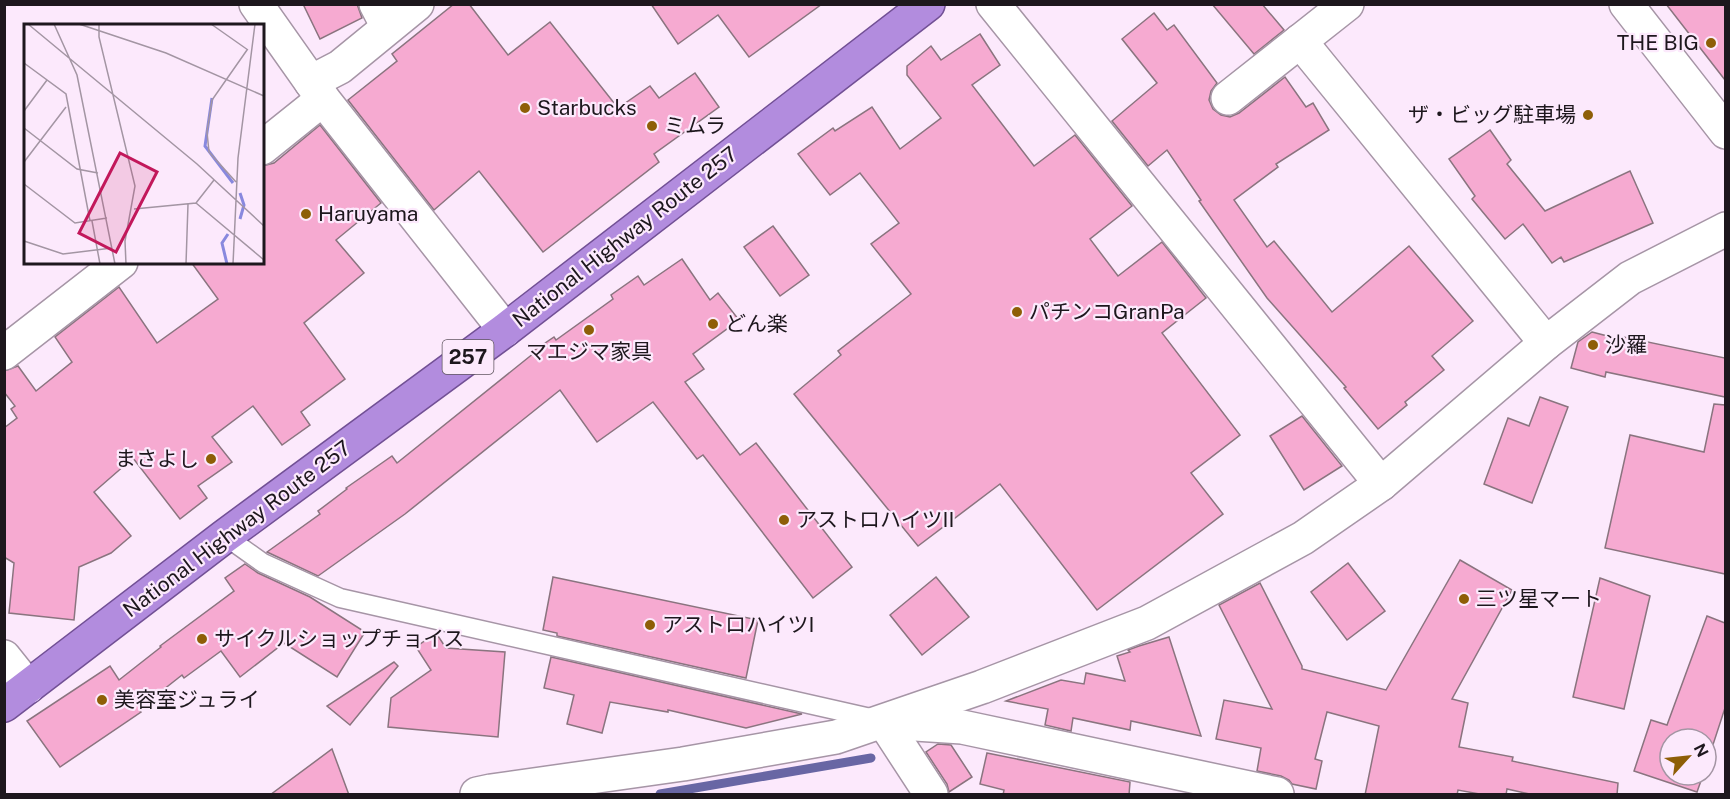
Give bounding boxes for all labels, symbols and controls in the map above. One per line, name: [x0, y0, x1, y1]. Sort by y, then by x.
inset map: [24, 24, 264, 264]
place label: THE BIG: [1617, 30, 1699, 55]
marker: THE BIG: [1704, 36, 1718, 50]
place label: Starbucks: [537, 95, 637, 120]
marker: Starbucks: [518, 101, 532, 115]
place label: ザ・ビッグ駐車場: [1408, 102, 1576, 127]
marker: ザ・ビッグ駐車場: [1581, 108, 1595, 122]
place label: ミムラ: [664, 113, 726, 138]
marker: ミムラ: [645, 119, 659, 133]
street label: National Highway Route 257: [507, 141, 742, 332]
place label: Haruyama: [318, 201, 418, 226]
marker: Haruyama: [299, 207, 313, 221]
place label: パチンコGranPa: [1029, 299, 1185, 324]
marker: パチンコGranPa: [1010, 305, 1024, 319]
place label: どん楽: [725, 311, 788, 336]
marker: どん楽: [706, 317, 720, 331]
marker: マエジマ家具: [582, 323, 596, 337]
place label: 沙羅: [1605, 332, 1647, 357]
marker: 沙羅: [1586, 338, 1600, 352]
place label: マエジマ家具: [526, 339, 652, 364]
road number: 257: [442, 340, 494, 374]
street label: National Highway Route 257: [118, 435, 355, 622]
place label: まさよし: [115, 446, 199, 471]
marker: まさよし: [204, 452, 218, 466]
place label: アストロハイツII: [796, 507, 954, 532]
marker: アストロハイツII: [777, 513, 791, 527]
place label: 三ツ星マート: [1476, 586, 1602, 611]
marker: 三ツ星マート: [1457, 592, 1471, 606]
place label: アストロハイツI: [662, 612, 815, 637]
marker: アストロハイツI: [643, 618, 657, 632]
place label: サイクルショップチョイス: [214, 626, 464, 651]
marker: サイクルショップチョイス: [195, 632, 209, 646]
place label: 美容室ジュライ: [114, 687, 260, 712]
marker: 美容室ジュライ: [95, 693, 109, 707]
north arrow: [1658, 727, 1718, 787]
text: N: [1690, 741, 1712, 760]

